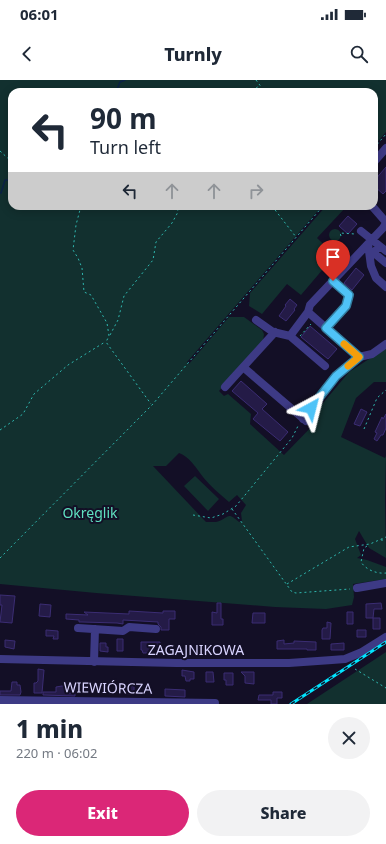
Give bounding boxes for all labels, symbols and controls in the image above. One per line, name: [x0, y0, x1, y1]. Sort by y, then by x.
text: 06:01: [20, 4, 59, 24]
text: Turnly: [164, 42, 222, 66]
icon: back: [16, 43, 38, 65]
icon: search: [348, 43, 370, 65]
text: 90 m: [90, 99, 157, 137]
icon: left: [24, 104, 76, 156]
text: Turn left: [90, 135, 161, 159]
icon: left: [119, 180, 141, 202]
icon: ahead: [161, 180, 183, 202]
icon: ahead: [203, 180, 225, 202]
icon: right: [245, 180, 267, 202]
pin: [316, 240, 350, 281]
icon: arrive: [322, 246, 344, 268]
position arrow: [290, 387, 332, 429]
park label: Okręglik: [62, 503, 118, 522]
street label: ZAGAJNIKOWA: [148, 640, 244, 659]
street label: WIEWIÓRCZA: [63, 677, 153, 698]
text: 1 min: [16, 712, 83, 745]
button: close: [328, 717, 370, 759]
text: 220 m · 06:02: [16, 744, 97, 762]
button: Exit: [16, 790, 189, 836]
button: Share: [197, 790, 370, 836]

